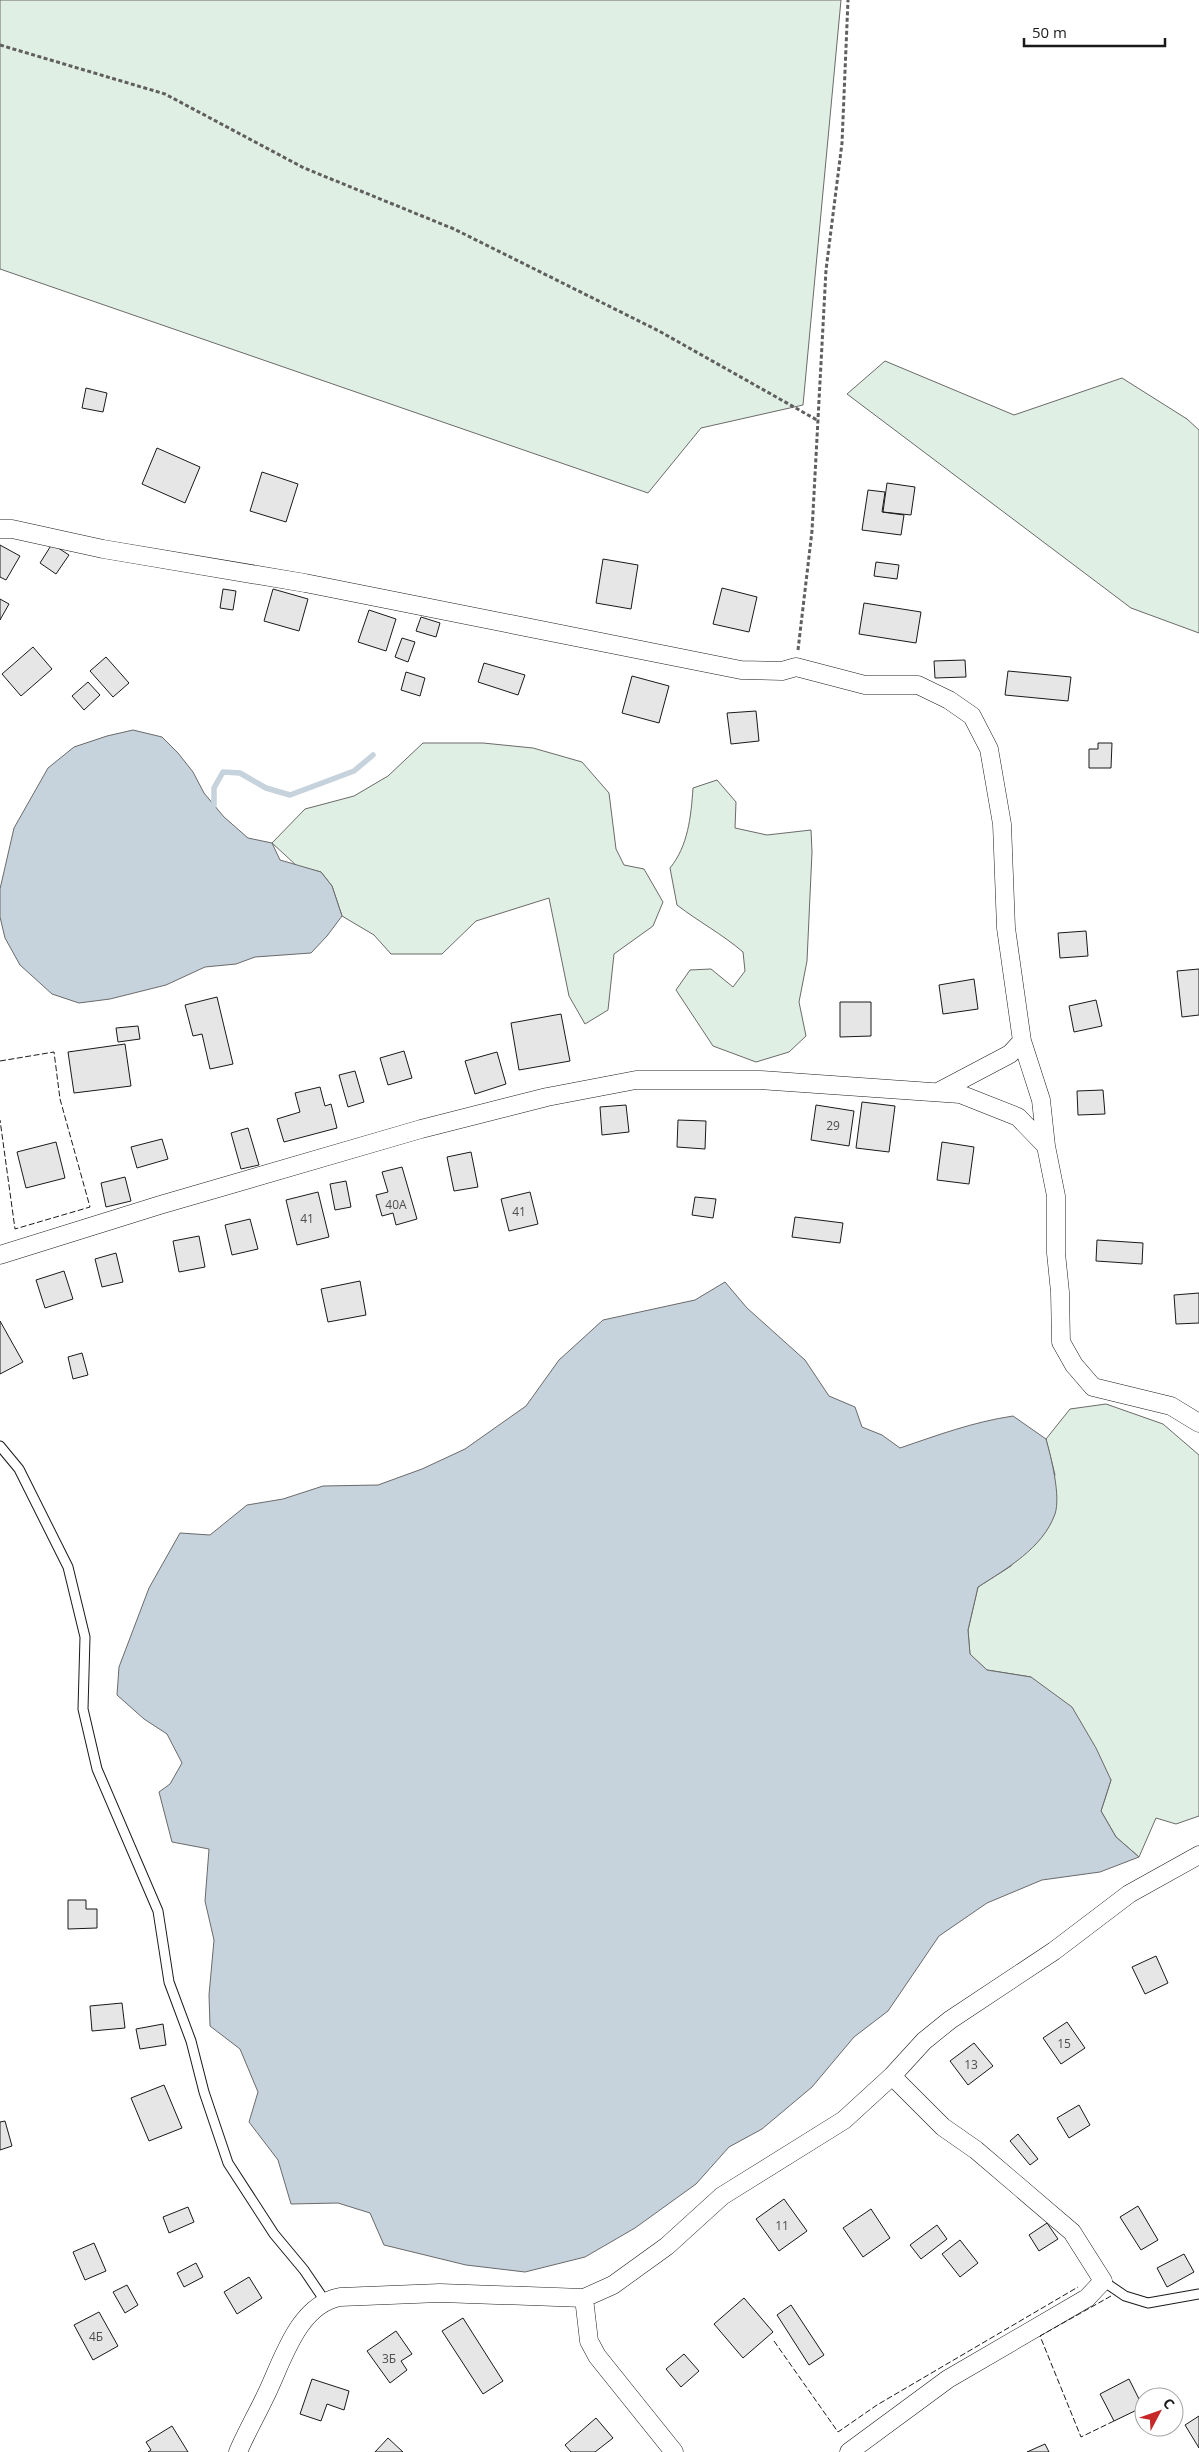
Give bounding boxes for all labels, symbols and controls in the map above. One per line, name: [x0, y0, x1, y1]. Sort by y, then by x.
scale bar: [1024, 15, 1165, 47]
text: 50 m: [1032, 22, 1067, 42]
house number: 29: [826, 1117, 840, 1134]
house number: 40А: [385, 1196, 407, 1213]
house number: 41: [512, 1203, 526, 1220]
house number: 41: [300, 1210, 314, 1227]
house number: 15: [1057, 2035, 1071, 2052]
house number: 13: [964, 2056, 978, 2073]
house number: 11: [775, 2217, 789, 2234]
house number: 4Б: [89, 2328, 103, 2345]
house number: 3Б: [382, 2350, 396, 2367]
north arrow: [1134, 2387, 1184, 2437]
text: С: [1159, 2394, 1179, 2413]

